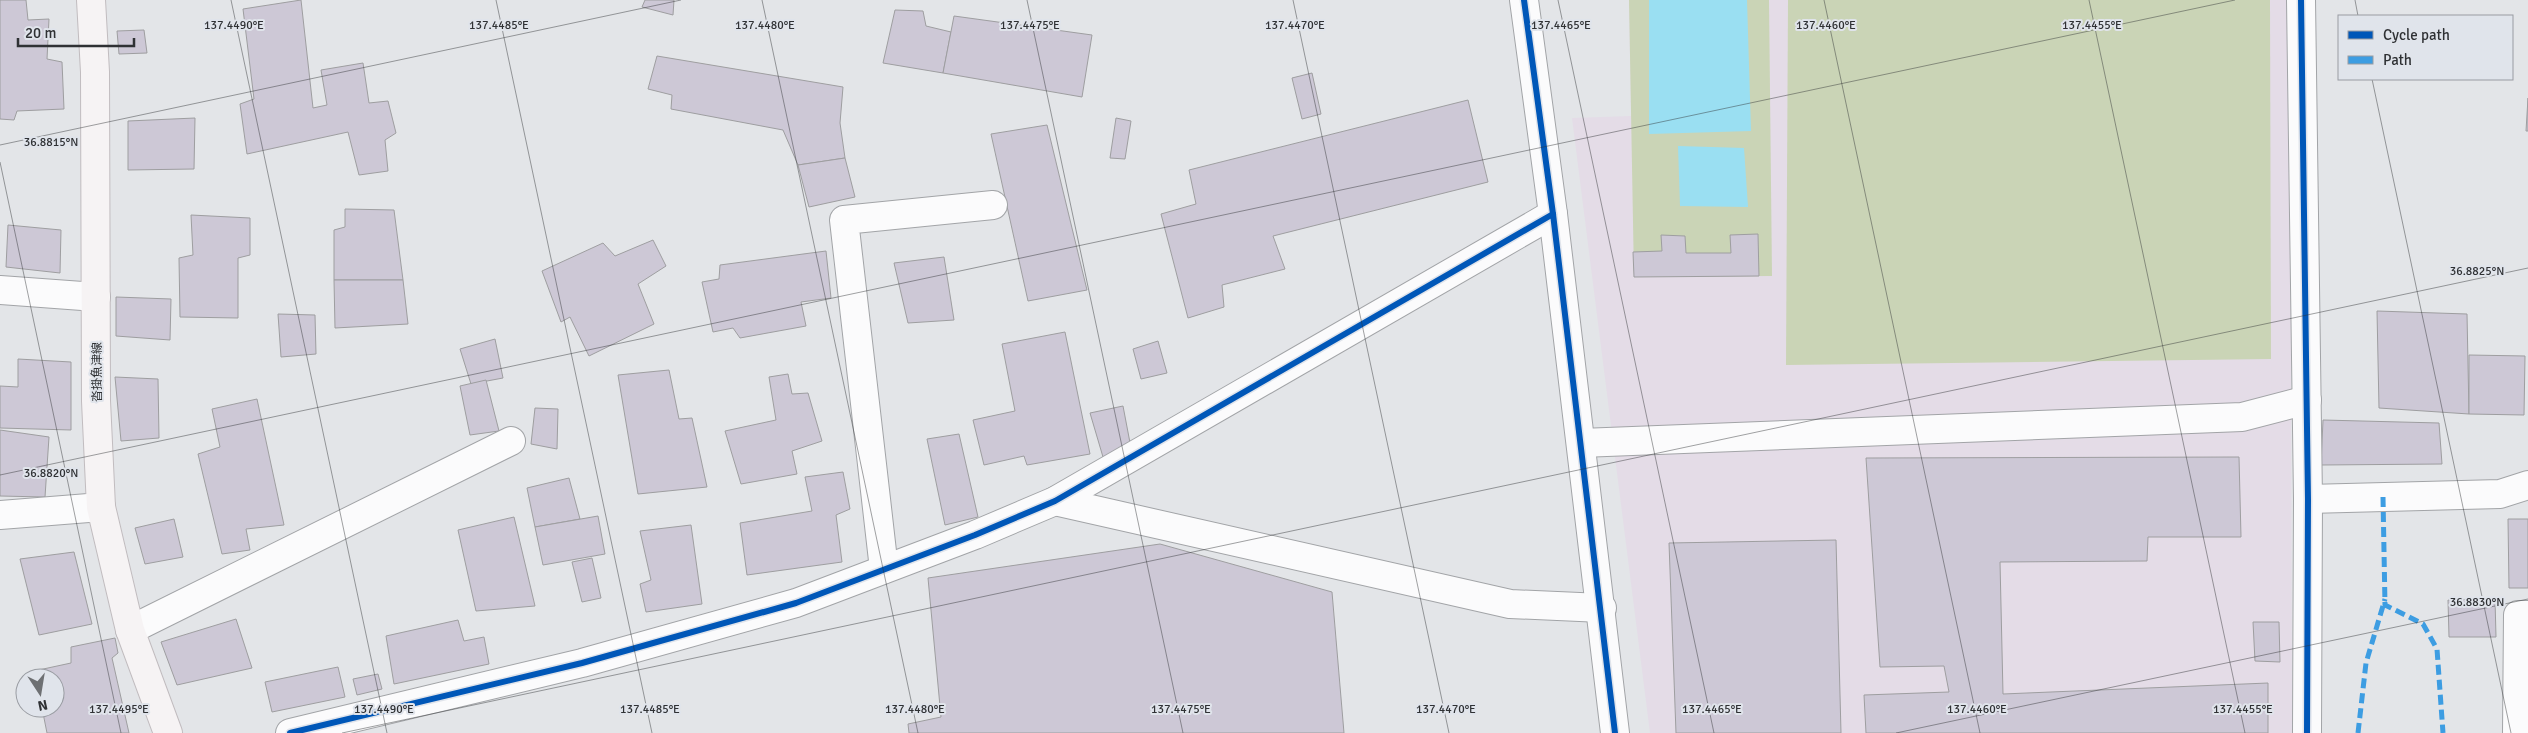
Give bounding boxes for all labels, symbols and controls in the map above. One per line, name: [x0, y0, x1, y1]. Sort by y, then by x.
scale bar: [18, 15, 134, 47]
legend: [2338, 15, 2513, 80]
text: 137.4490°E: [204, 18, 264, 33]
text: 137.4485°E: [469, 18, 529, 33]
text: 137.4480°E: [735, 18, 795, 33]
text: 137.4475°E: [1000, 18, 1060, 33]
text: 137.4470°E: [1265, 18, 1325, 33]
text: 137.4465°E: [1531, 18, 1591, 33]
text: 137.4460°E: [1796, 18, 1856, 33]
text: 137.4455°E: [2062, 18, 2122, 33]
text: 20 m: [25, 24, 56, 42]
text: Cycle path: [2383, 26, 2450, 44]
text: Path: [2383, 51, 2412, 69]
text: 36.8815°N: [24, 135, 78, 150]
text: 36.8825°N: [2450, 264, 2504, 279]
street label: 沓掛魚津線: [90, 342, 105, 402]
text: 36.8820°N: [24, 466, 78, 481]
text: 36.8830°N: [2450, 595, 2504, 610]
north arrow: [15, 668, 65, 718]
text: N: [36, 696, 49, 715]
text: 137.4495°E: [89, 702, 149, 717]
text: 137.4490°E: [354, 702, 414, 717]
text: 137.4485°E: [620, 702, 680, 717]
text: 137.4480°E: [885, 702, 945, 717]
text: 137.4475°E: [1151, 702, 1211, 717]
text: 137.4470°E: [1416, 702, 1476, 717]
text: 137.4465°E: [1682, 702, 1742, 717]
text: 137.4460°E: [1947, 702, 2007, 717]
text: 137.4455°E: [2213, 702, 2273, 717]

